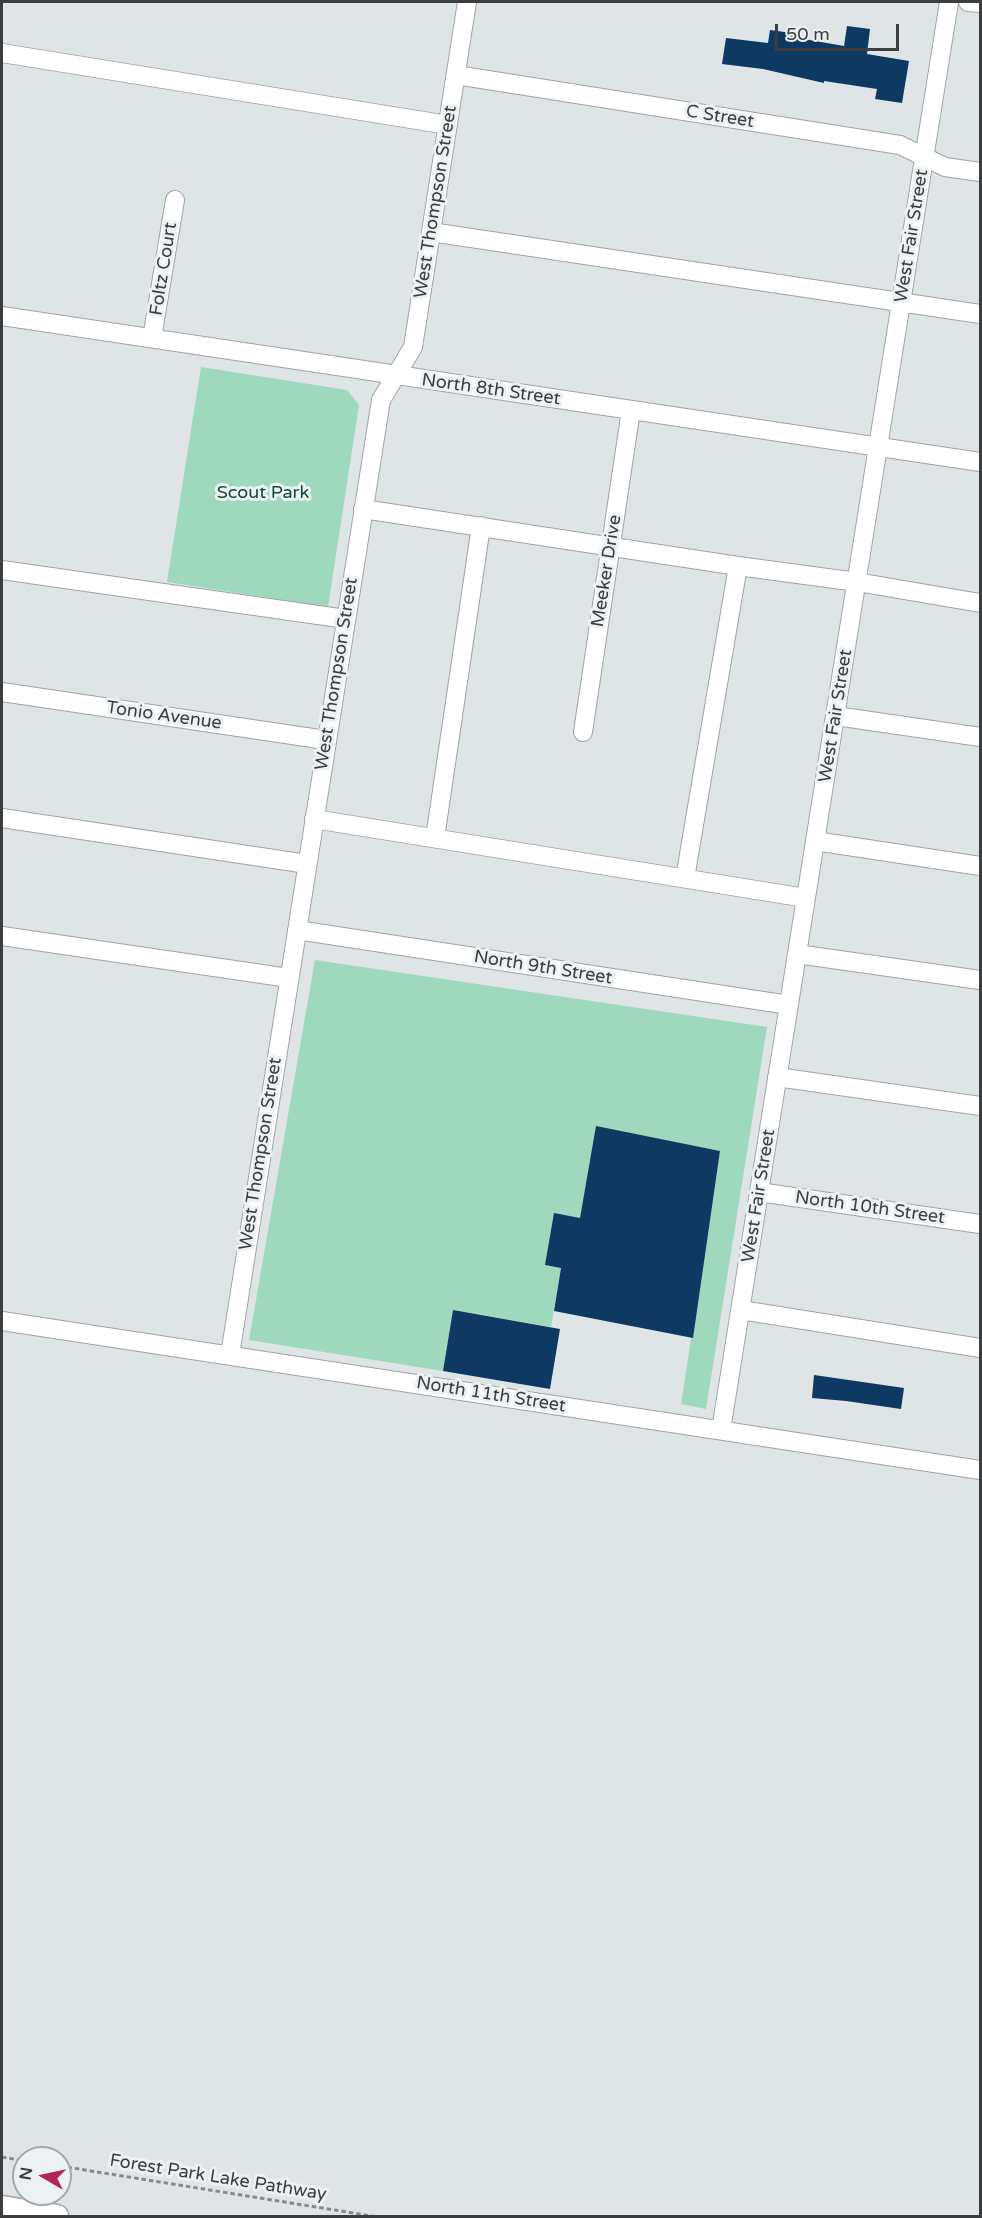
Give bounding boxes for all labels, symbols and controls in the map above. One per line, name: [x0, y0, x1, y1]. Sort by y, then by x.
scale bar: [778, 12, 902, 50]
text: 50 m: [786, 23, 830, 45]
street label: C Street: [684, 101, 756, 133]
street label: West Thompson Street: [410, 104, 462, 300]
street label: West Fair Street: [891, 168, 933, 304]
street label: Foltz Court: [146, 221, 182, 317]
street label: North 8th Street: [420, 370, 562, 410]
park label: Scout Park: [217, 482, 309, 504]
street label: Meeker Drive: [587, 513, 627, 629]
street label: West Thompson Street: [311, 576, 363, 772]
street label: West Fair Street: [815, 648, 857, 784]
street label: Tonio Avenue: [105, 697, 223, 735]
street label: North 9th Street: [472, 946, 614, 990]
street label: West Thompson Street: [235, 1056, 287, 1252]
street label: West Fair Street: [738, 1128, 780, 1264]
street label: North 10th Street: [794, 1187, 946, 1229]
street label: North 11th Street: [415, 1373, 567, 1417]
north arrow: [12, 2146, 72, 2206]
street label: Forest Park Lake Pathway: [108, 2150, 328, 2206]
text: N: [15, 2166, 37, 2181]

